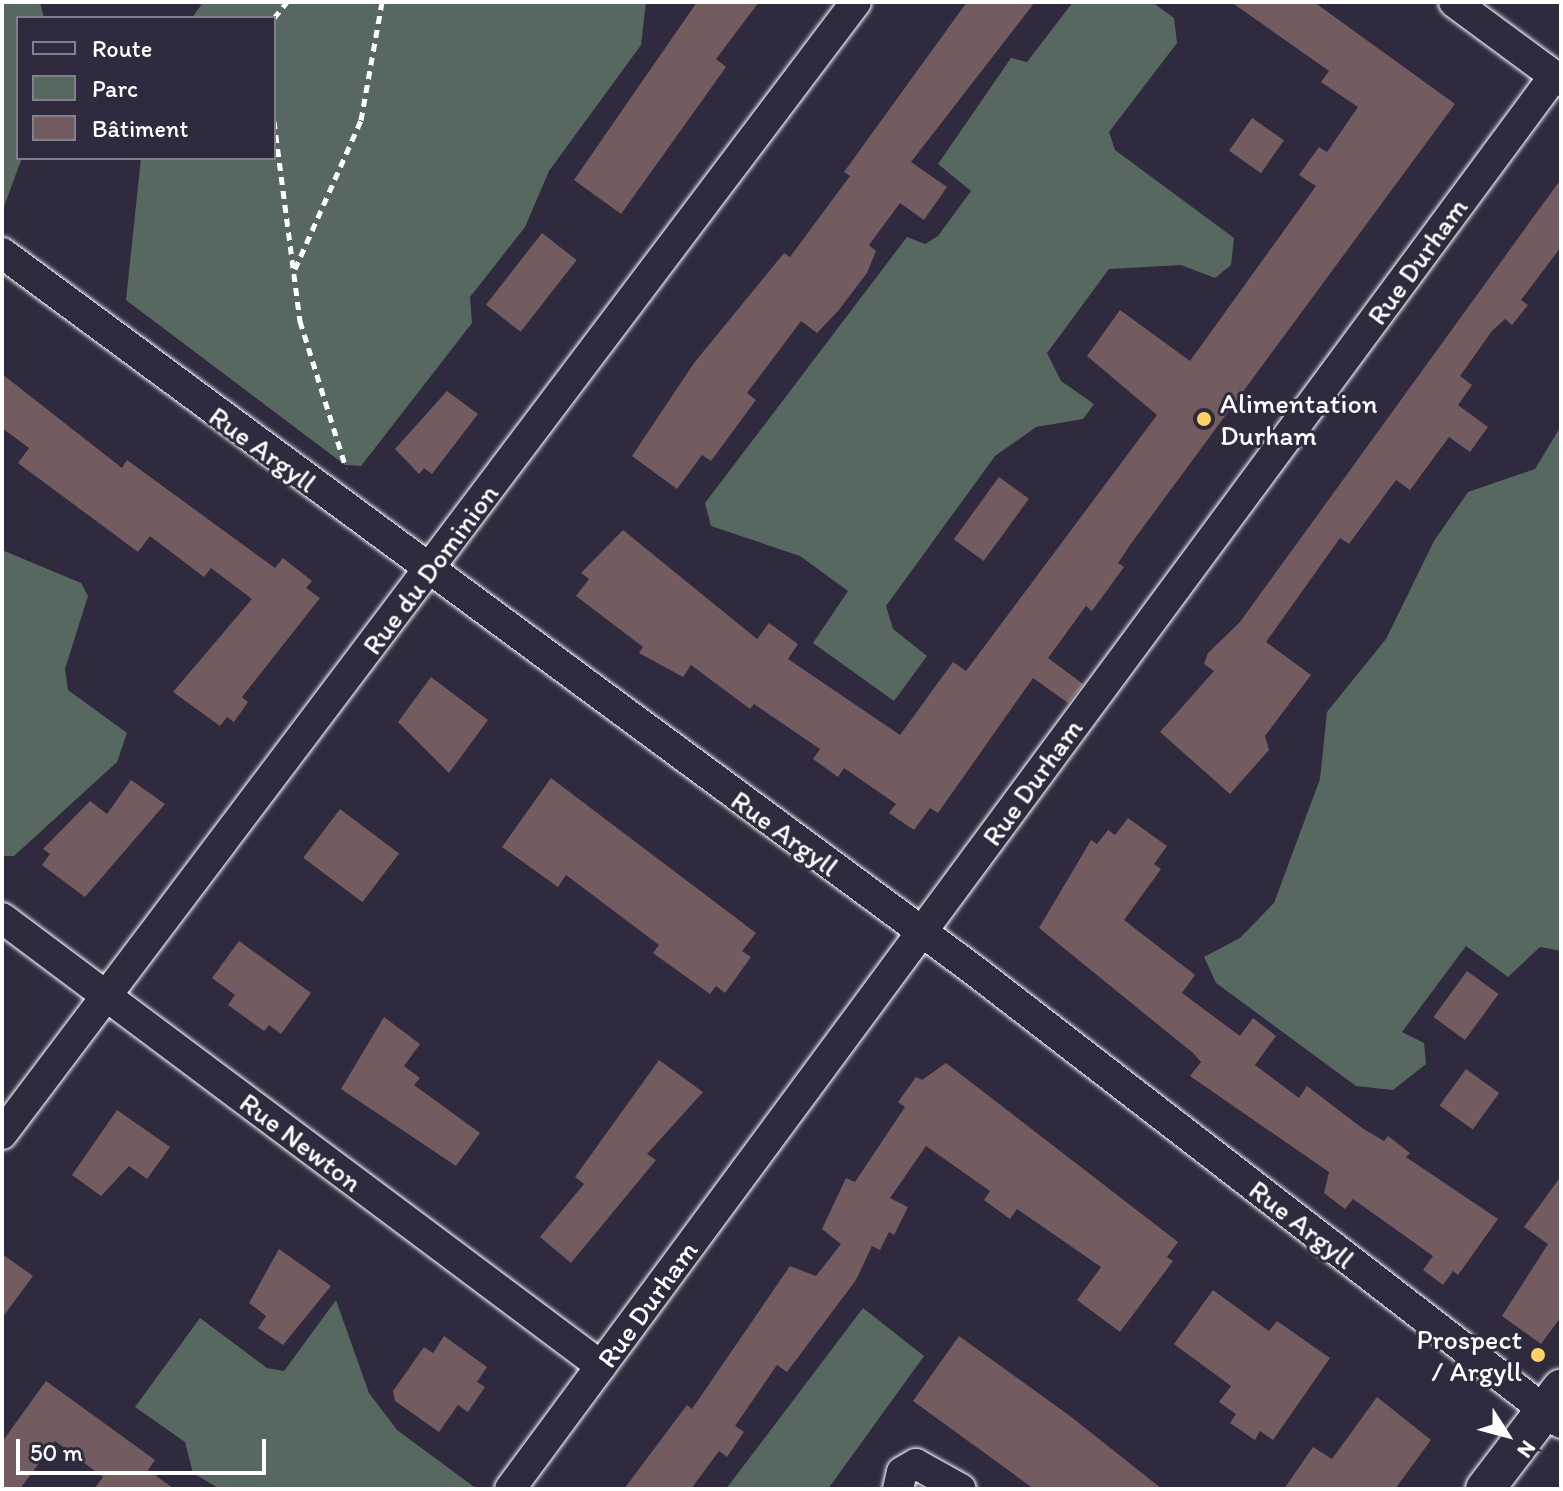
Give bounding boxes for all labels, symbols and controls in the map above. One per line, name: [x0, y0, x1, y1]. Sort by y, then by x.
legend: [16, 16, 276, 160]
text: Route: [92, 34, 152, 63]
text: Parc: [92, 74, 138, 103]
text: Bâtiment: [92, 114, 188, 143]
street label: Rue Durham: [1360, 191, 1474, 331]
place label: Alimentation Durham: [1220, 386, 1378, 452]
street label: Rue Argyll: [203, 399, 323, 499]
marker: Alimentation Durham: [1195, 410, 1213, 428]
street label: Rue du Dominion: [355, 477, 505, 661]
street label: Rue Durham: [975, 712, 1089, 852]
street label: Rue Argyll: [725, 783, 845, 883]
street label: Rue Newton: [233, 1085, 369, 1199]
street label: Rue Argyll: [1243, 1172, 1361, 1276]
street label: Rue Durham: [590, 1234, 704, 1374]
place label: Prospect / Argyll: [1416, 1322, 1522, 1388]
marker: Prospect / Argyll: [1529, 1346, 1547, 1364]
north arrow: [1467, 1395, 1547, 1475]
scale bar: [20, 1423, 270, 1473]
text: N: [1512, 1435, 1542, 1463]
text: 50 m: [30, 1438, 83, 1467]

